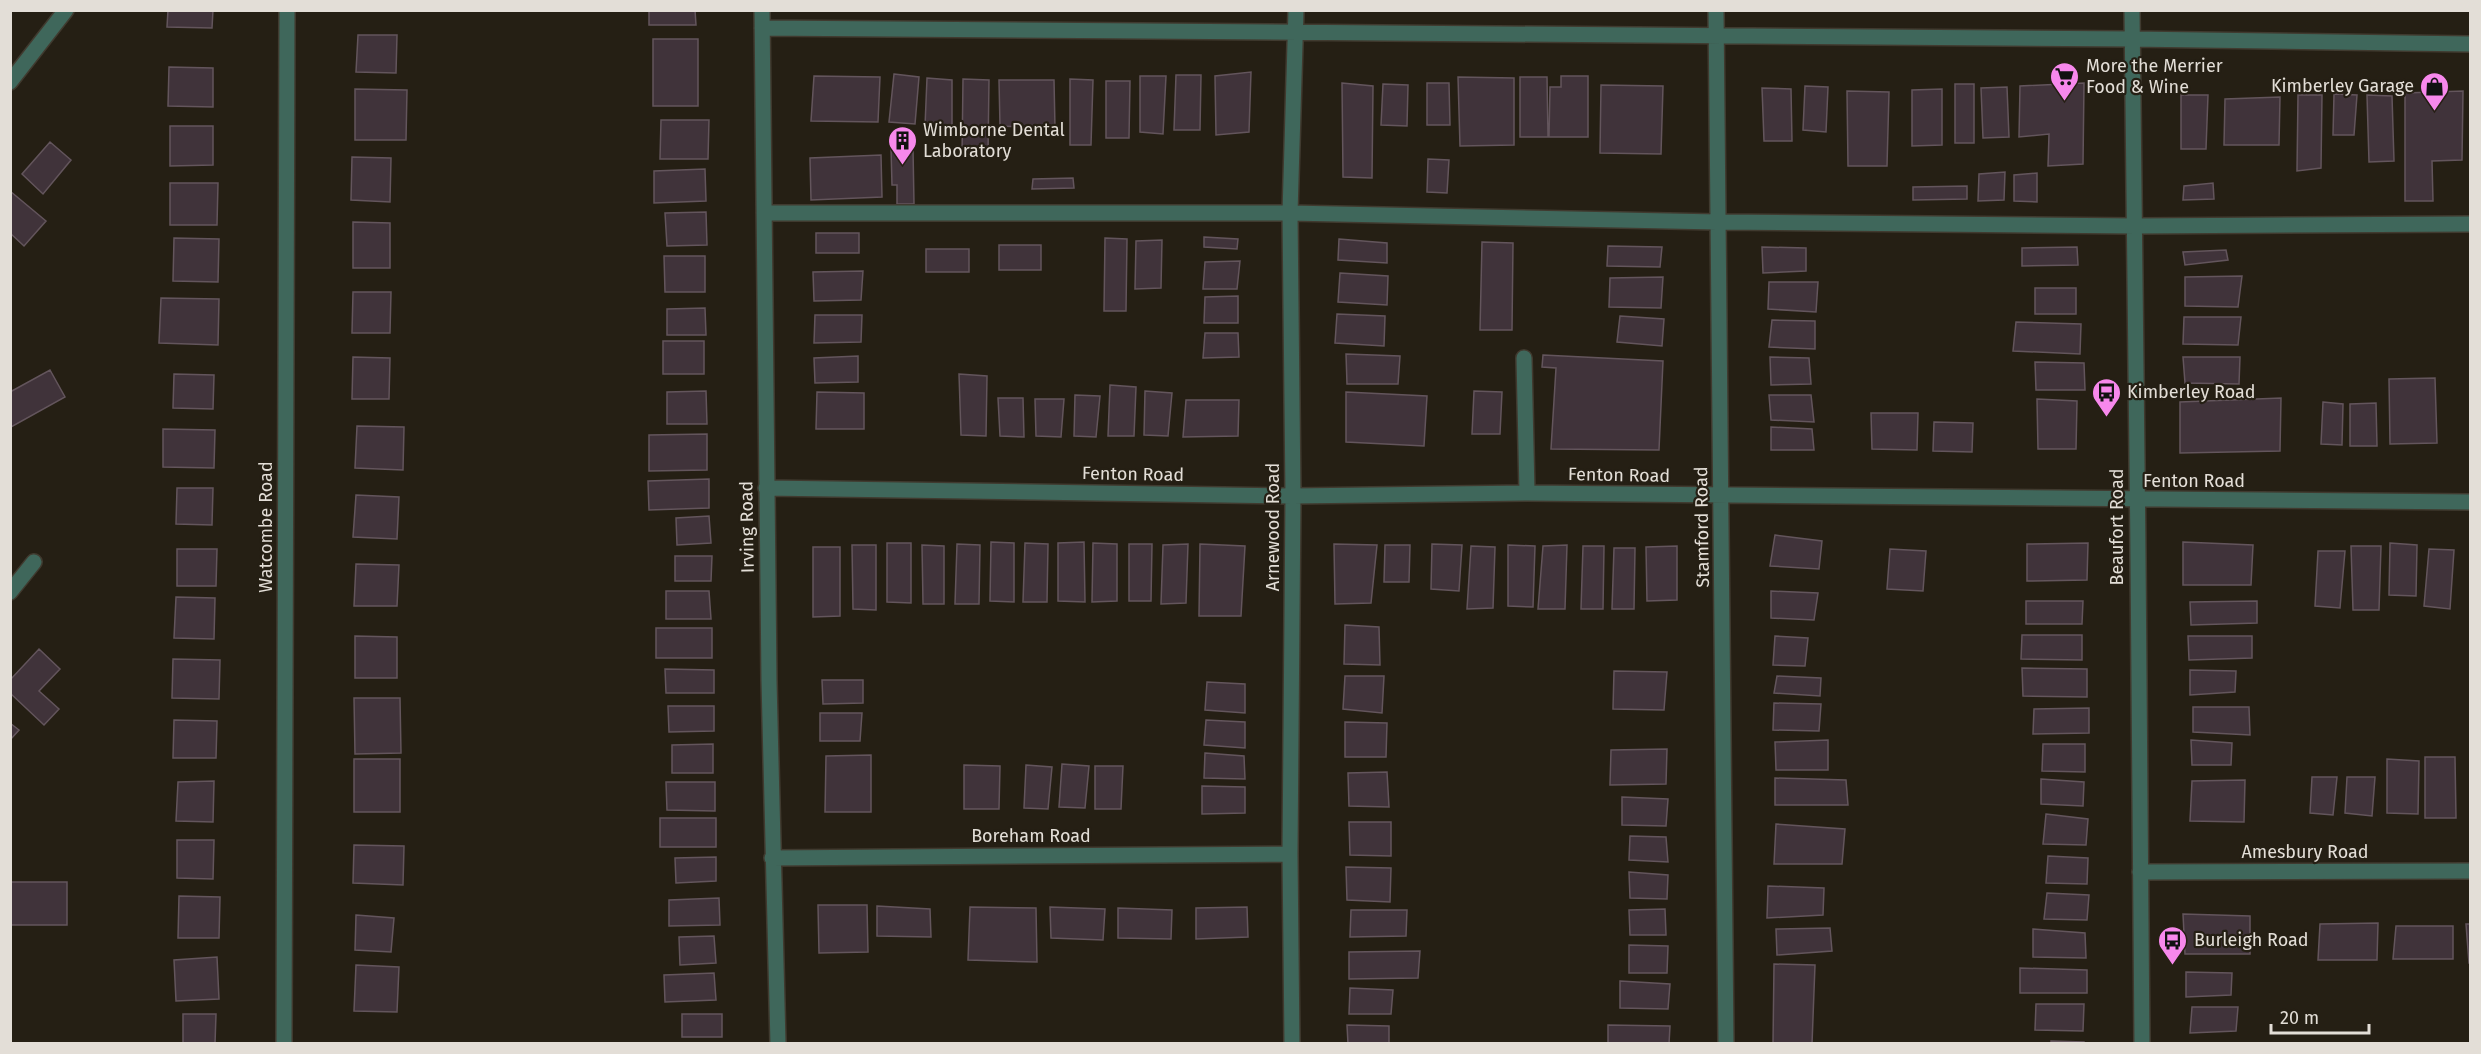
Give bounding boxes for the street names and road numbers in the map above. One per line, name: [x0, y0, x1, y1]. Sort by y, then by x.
street label: Watcombe Road: [255, 461, 277, 593]
street label: Fenton Road: [1082, 462, 1184, 486]
street label: Arnewood Road: [1262, 463, 1284, 591]
street label: Fenton Road: [1568, 463, 1670, 487]
street label: Stamford Road: [1690, 466, 1714, 588]
street label: Beaufort Road: [2106, 469, 2128, 585]
street label: Fenton Road: [2143, 470, 2245, 492]
street label: Irving Road: [735, 481, 759, 573]
street label: Boreham Road: [971, 825, 1091, 847]
street label: Amesbury Road: [2241, 841, 2369, 863]

